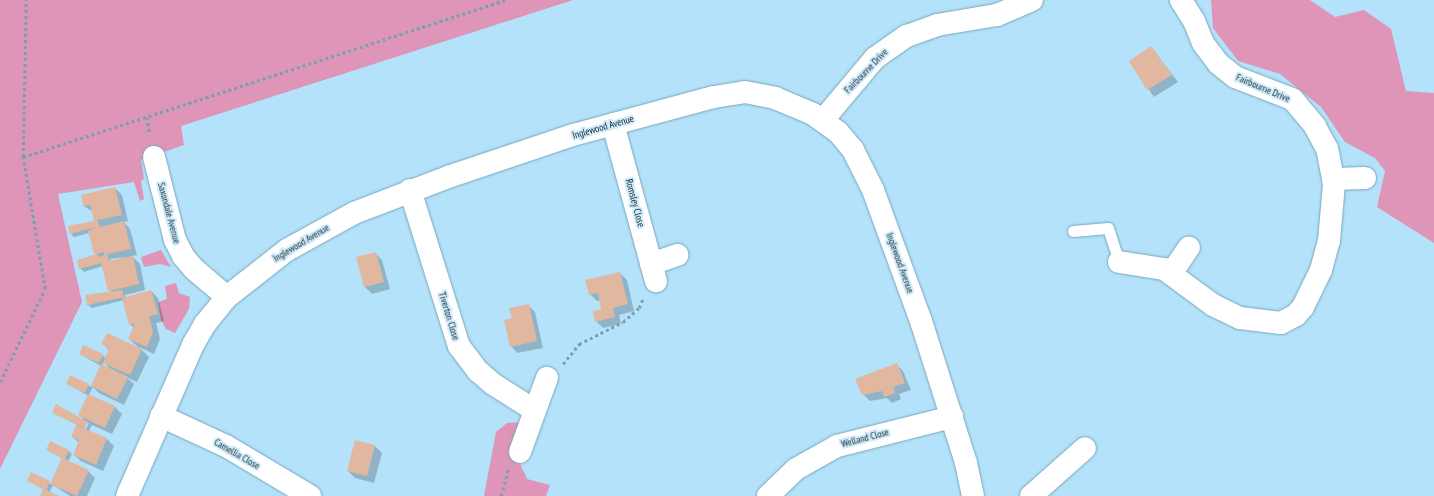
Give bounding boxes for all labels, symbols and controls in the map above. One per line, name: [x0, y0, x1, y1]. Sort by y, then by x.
street label: Fairbourne Drive: [842, 46, 890, 96]
street label: Fairbourne Drive: [1234, 71, 1292, 105]
street label: Inglewood Avenue: [571, 112, 635, 142]
street label: Romsley Close: [623, 178, 647, 228]
street label: Saxondale Avenue: [155, 181, 183, 245]
street label: Inglewood Avenue: [271, 221, 331, 265]
street label: Inglewood Avenue: [883, 231, 917, 295]
street label: Tiverton Close: [436, 290, 462, 342]
street label: Welland Close: [840, 426, 890, 450]
street label: Camellia Close: [212, 436, 262, 472]

